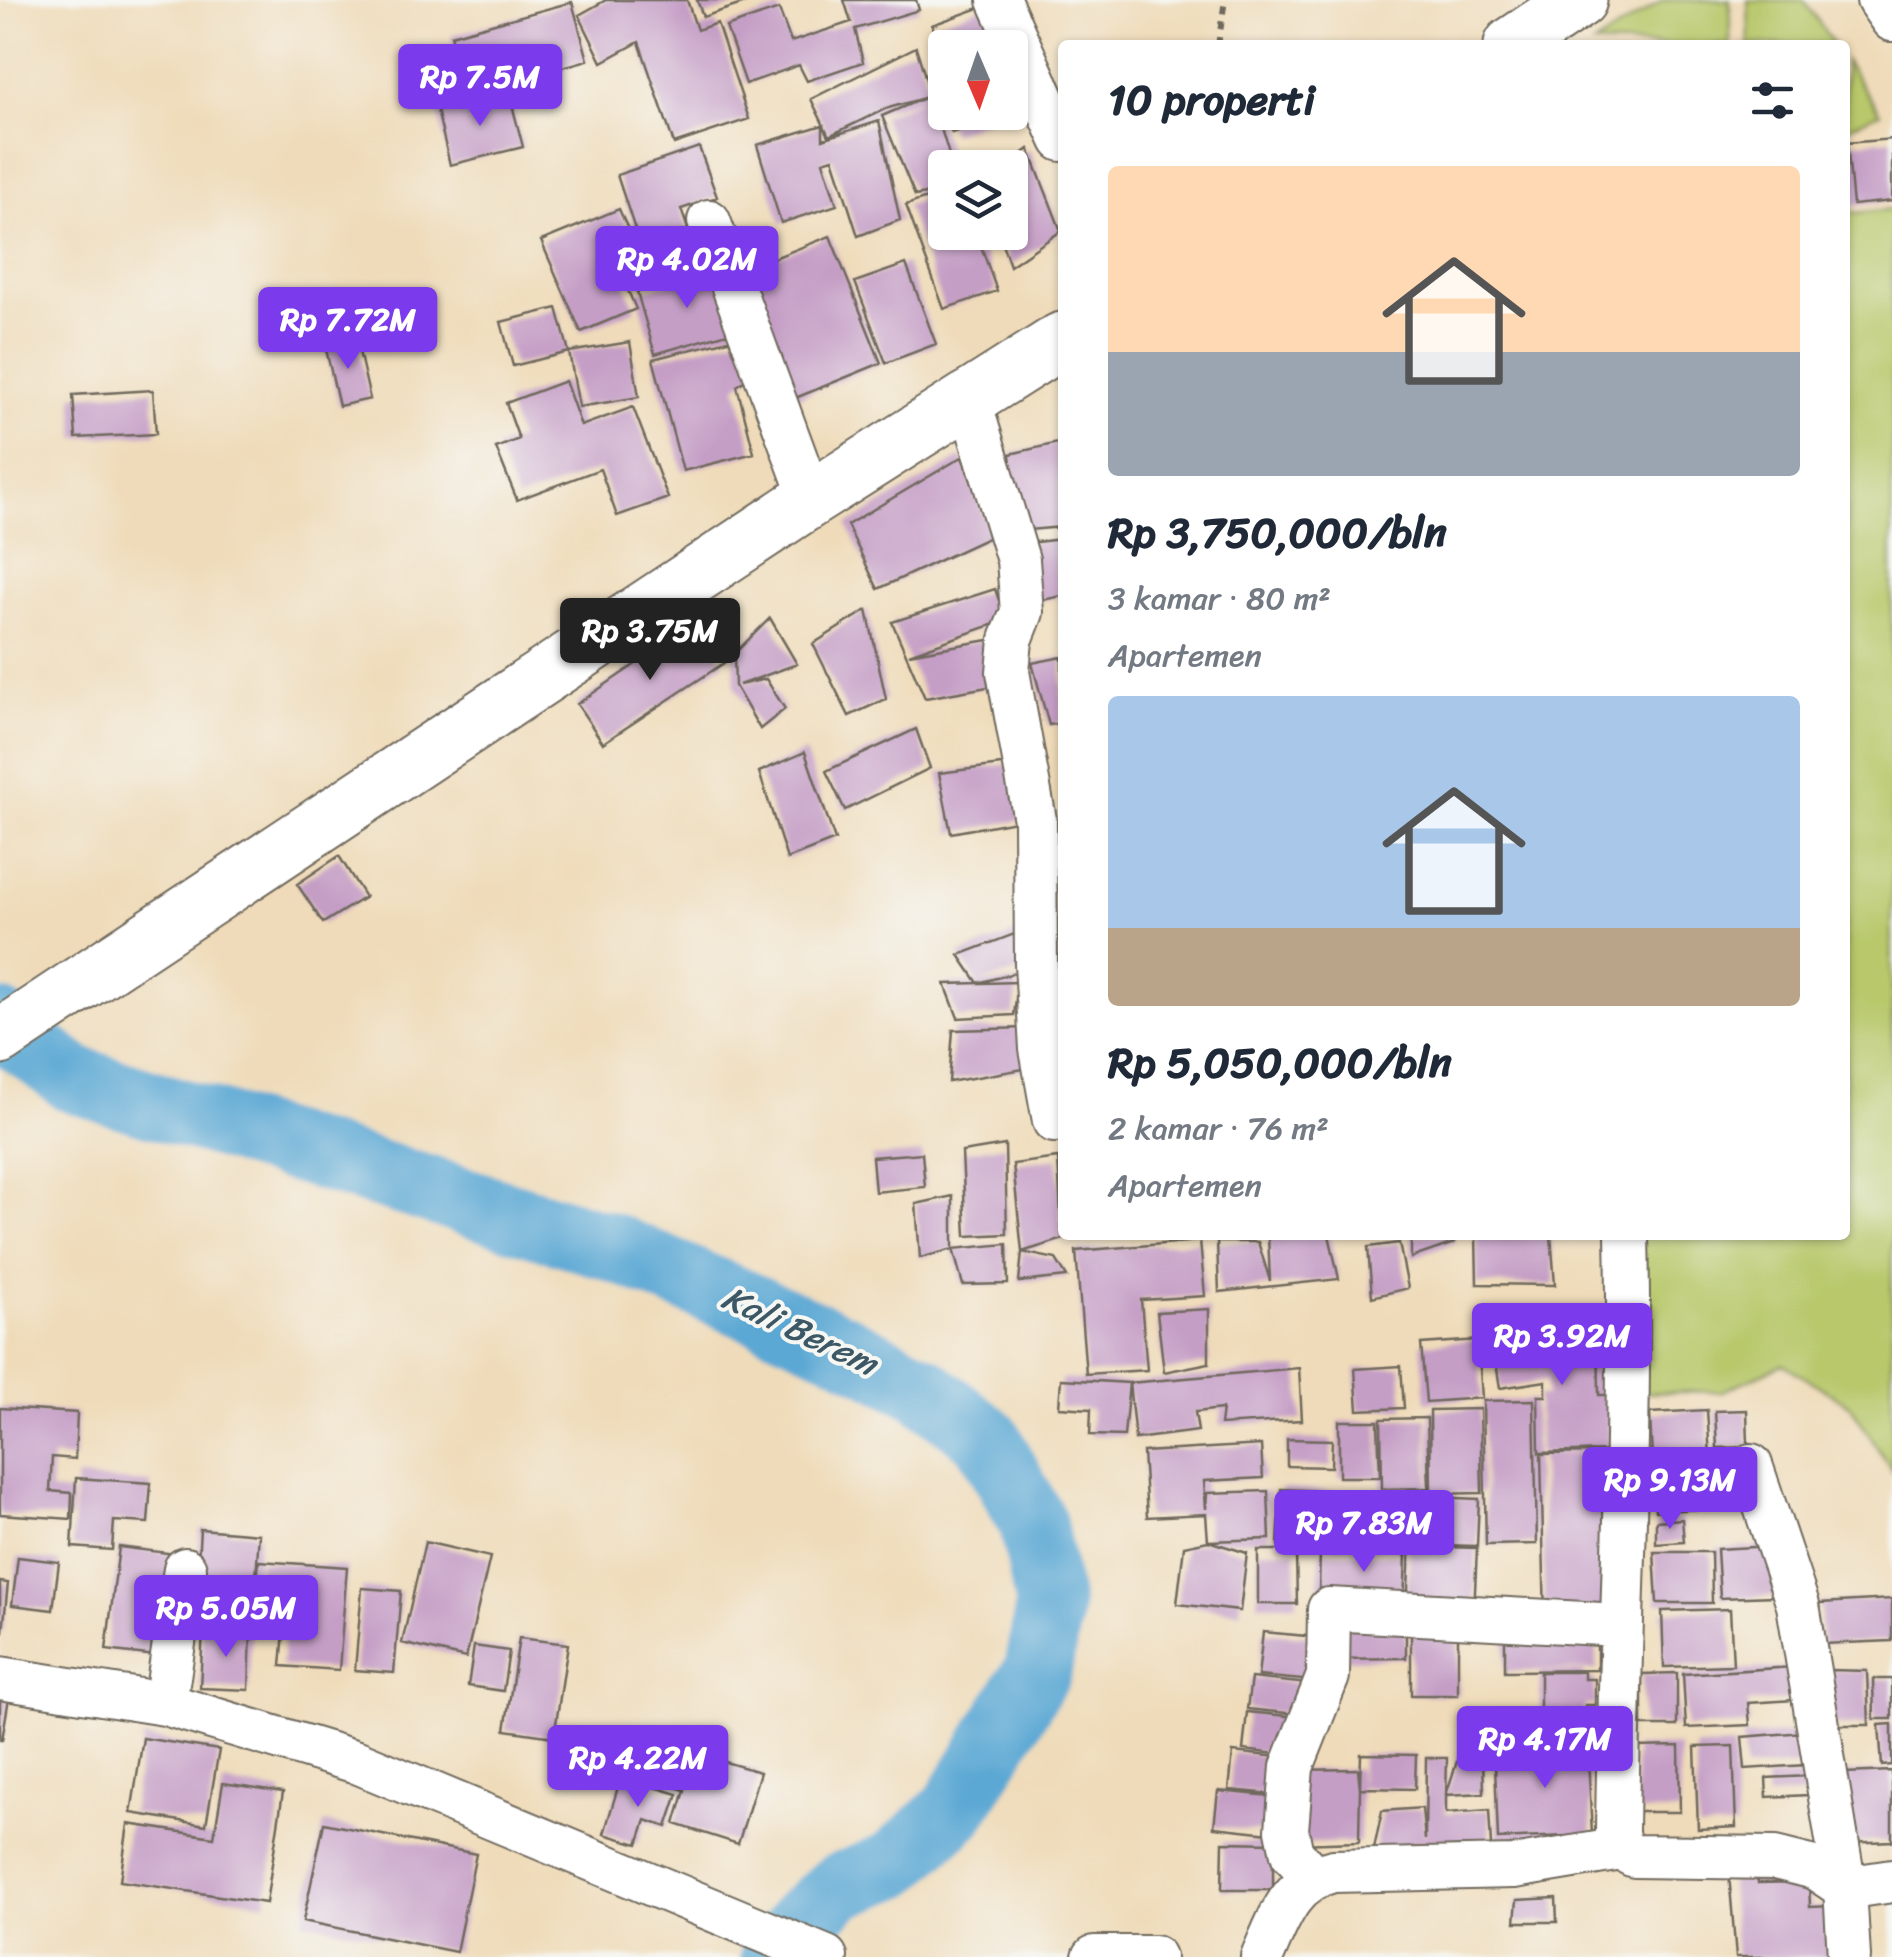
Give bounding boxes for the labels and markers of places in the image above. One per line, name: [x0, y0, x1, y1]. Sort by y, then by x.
pin: Rp 7.5M: [388, 44, 572, 129]
pin: Rp 4.02M: [584, 226, 790, 311]
pin: Rp 7.72M: [245, 287, 451, 372]
pin: Rp 3.75M: [547, 598, 753, 683]
pin: Rp 3.92M: [1459, 1303, 1665, 1388]
pin: Rp 9.13M: [1567, 1447, 1773, 1532]
pin: Rp 7.83M: [1261, 1490, 1467, 1575]
pin: Rp 5.05M: [123, 1575, 329, 1660]
pin: Rp 4.17M: [1442, 1706, 1648, 1791]
pin: Rp 4.22M: [535, 1725, 741, 1810]

